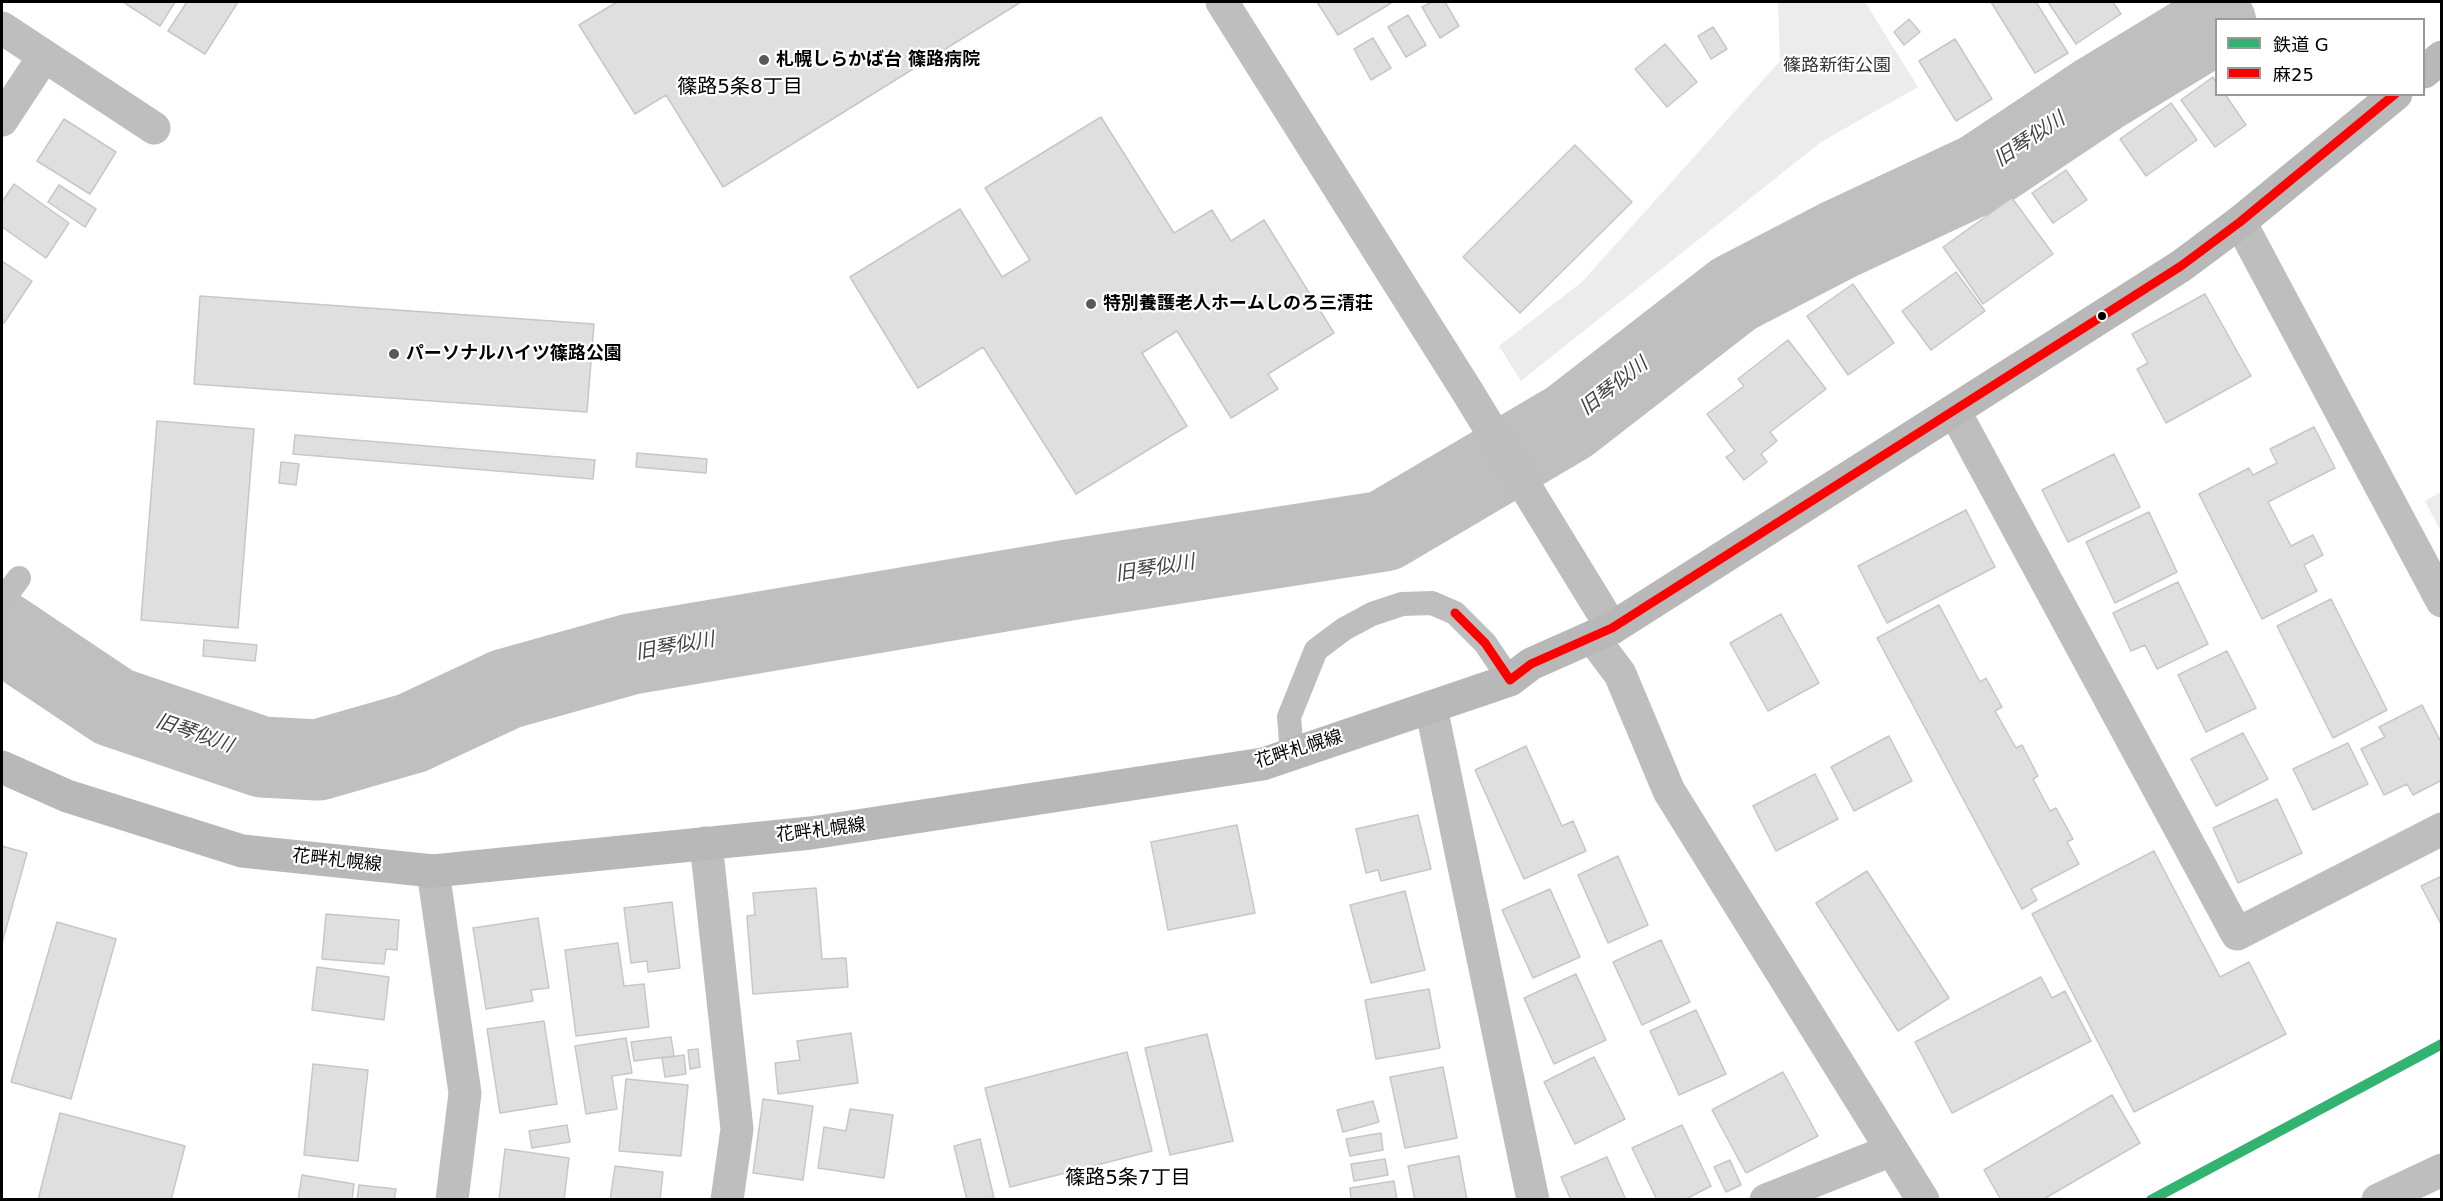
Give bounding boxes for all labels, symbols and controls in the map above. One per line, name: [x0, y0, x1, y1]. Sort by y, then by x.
legend: [2215, 18, 2425, 96]
text: 鉄道 G: [2273, 34, 2329, 55]
place label: 札幌しらかば台 篠路病院: [776, 49, 980, 71]
marker: 札幌しらかば台 篠路病院: [757, 53, 771, 67]
park label: 篠路新街公園: [1783, 55, 1891, 77]
text: 麻25: [2273, 64, 2314, 85]
district label: 篠路5条8丁目: [677, 76, 803, 100]
water label: 旧琴似川: [1990, 108, 2070, 172]
place label: 特別養護老人ホームしのろ三清荘: [1103, 293, 1373, 315]
marker: 特別養護老人ホームしのろ三清荘: [1084, 297, 1098, 311]
unlabelled marker: [2096, 310, 2108, 322]
place label: パーソナルハイツ篠路公園: [406, 343, 622, 365]
marker: パーソナルハイツ篠路公園: [387, 347, 401, 361]
water label: 旧琴似川: [1575, 353, 1653, 421]
water label: 旧琴似川: [1114, 551, 1196, 587]
water label: 旧琴似川: [634, 628, 716, 666]
water label: 旧琴似川: [152, 710, 236, 758]
street label: 花畔札幌線: [1253, 727, 1345, 773]
street label: 花畔札幌線: [775, 815, 867, 847]
street label: 花畔札幌線: [291, 846, 383, 876]
district label: 篠路5条7丁目: [1065, 1167, 1191, 1191]

